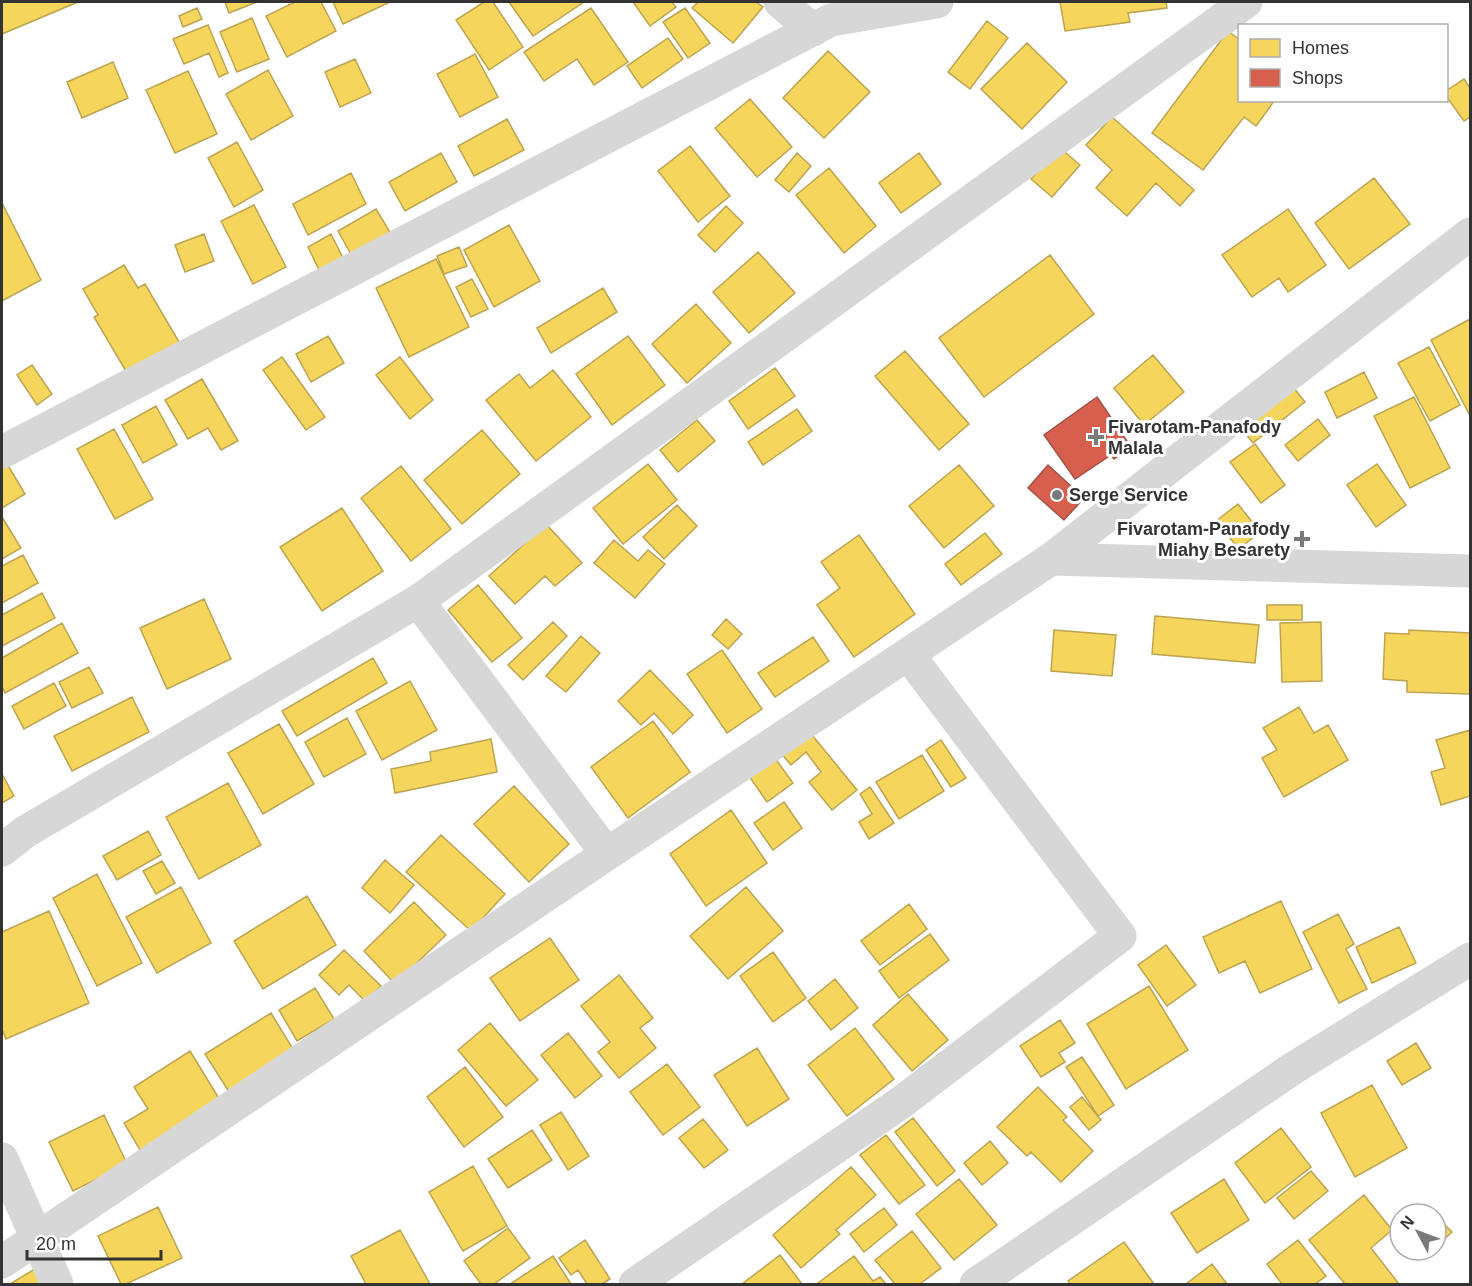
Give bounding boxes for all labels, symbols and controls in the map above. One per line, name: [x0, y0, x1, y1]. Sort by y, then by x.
legend: [1238, 24, 1448, 102]
text: Homes: [1292, 38, 1349, 58]
text: Shops: [1292, 68, 1343, 88]
place label: Fivarotam-Panafody Malala: [1108, 417, 1281, 458]
marker: Fivarotam-Panafody Malala: [1089, 430, 1103, 444]
place label: Serge Service: [1069, 485, 1188, 505]
marker: Serge Service: [1050, 488, 1064, 502]
place label: Fivarotam-Panafody Miahy Besarety: [1117, 519, 1290, 560]
marker: Fivarotam-Panafody Miahy Besarety: [1295, 532, 1309, 546]
north arrow: [1388, 1202, 1448, 1262]
text: N: [1397, 1213, 1417, 1232]
scale bar: [27, 1223, 160, 1261]
text: 20 m: [36, 1234, 76, 1254]

